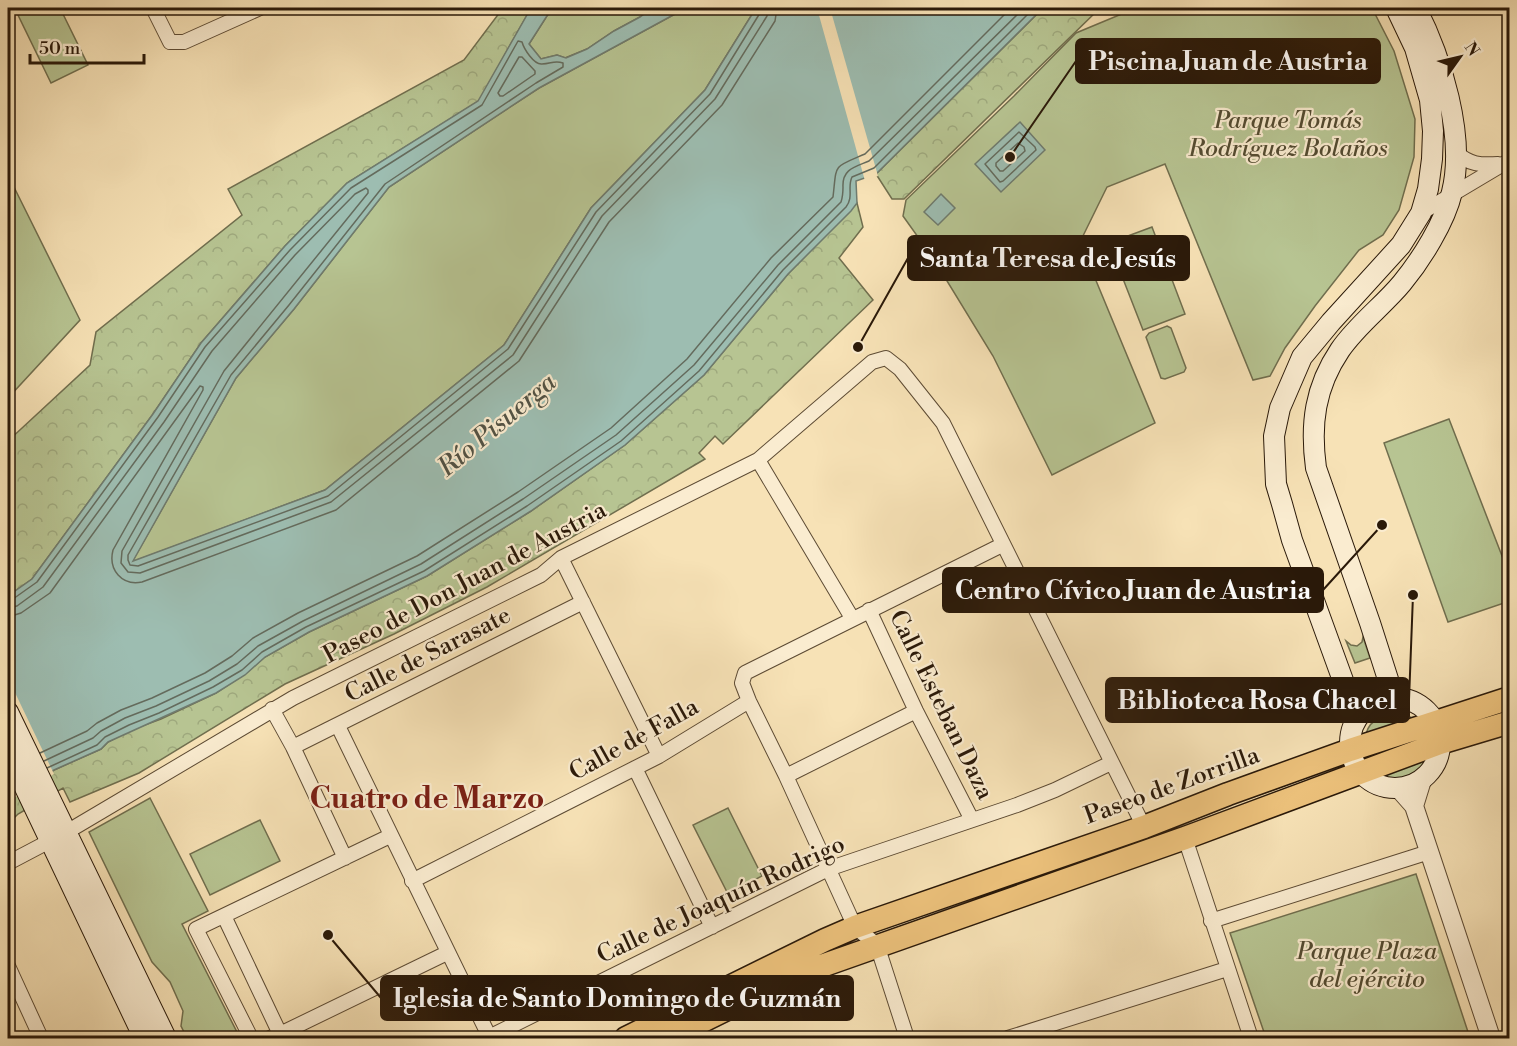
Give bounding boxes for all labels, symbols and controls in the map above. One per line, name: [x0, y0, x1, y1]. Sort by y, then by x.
scale bar: [30, 27, 144, 65]
north arrow: [1430, 27, 1490, 87]
text: 50 m: [39, 37, 81, 60]
text: N: [1460, 38, 1484, 60]
callout: Piscina Juan de Austria: [1076, 39, 1380, 83]
text: Piscina Juan de Austria: [1088, 46, 1369, 78]
park label: Parque Tomás Rodríguez Bolaños: [1187, 106, 1388, 164]
callout: Santa Teresa de Jesús: [908, 236, 1189, 280]
text: Santa Teresa de Jesús: [920, 243, 1176, 275]
water label: Río Pisuerga: [431, 366, 563, 484]
street label: Paseo de Don Juan de Austria: [318, 495, 613, 671]
callout: Centro Cívico Juan de Austria: [943, 568, 1323, 612]
text: Centro Cívico Juan de Austria: [955, 575, 1312, 607]
street label: Calle de Sarasate: [340, 600, 516, 710]
street label: Calle Esteban Daza: [882, 605, 1000, 805]
callout: Biblioteca Rosa Chacel: [1106, 678, 1409, 722]
text: Biblioteca Rosa Chacel: [1117, 685, 1397, 717]
street label: Calle de Falla: [564, 692, 705, 788]
street label: Paseo de Zorrilla: [1080, 740, 1264, 832]
district label: Cuatro de Marzo: [310, 780, 545, 818]
street label: Calle de Joaquín Rodrigo: [592, 829, 850, 971]
park label: Parque Plaza del ejército: [1296, 937, 1438, 995]
callout: Iglesia de Santo Domingo de Guzmán: [381, 976, 853, 1020]
text: Iglesia de Santo Domingo de Guzmán: [393, 983, 841, 1015]

